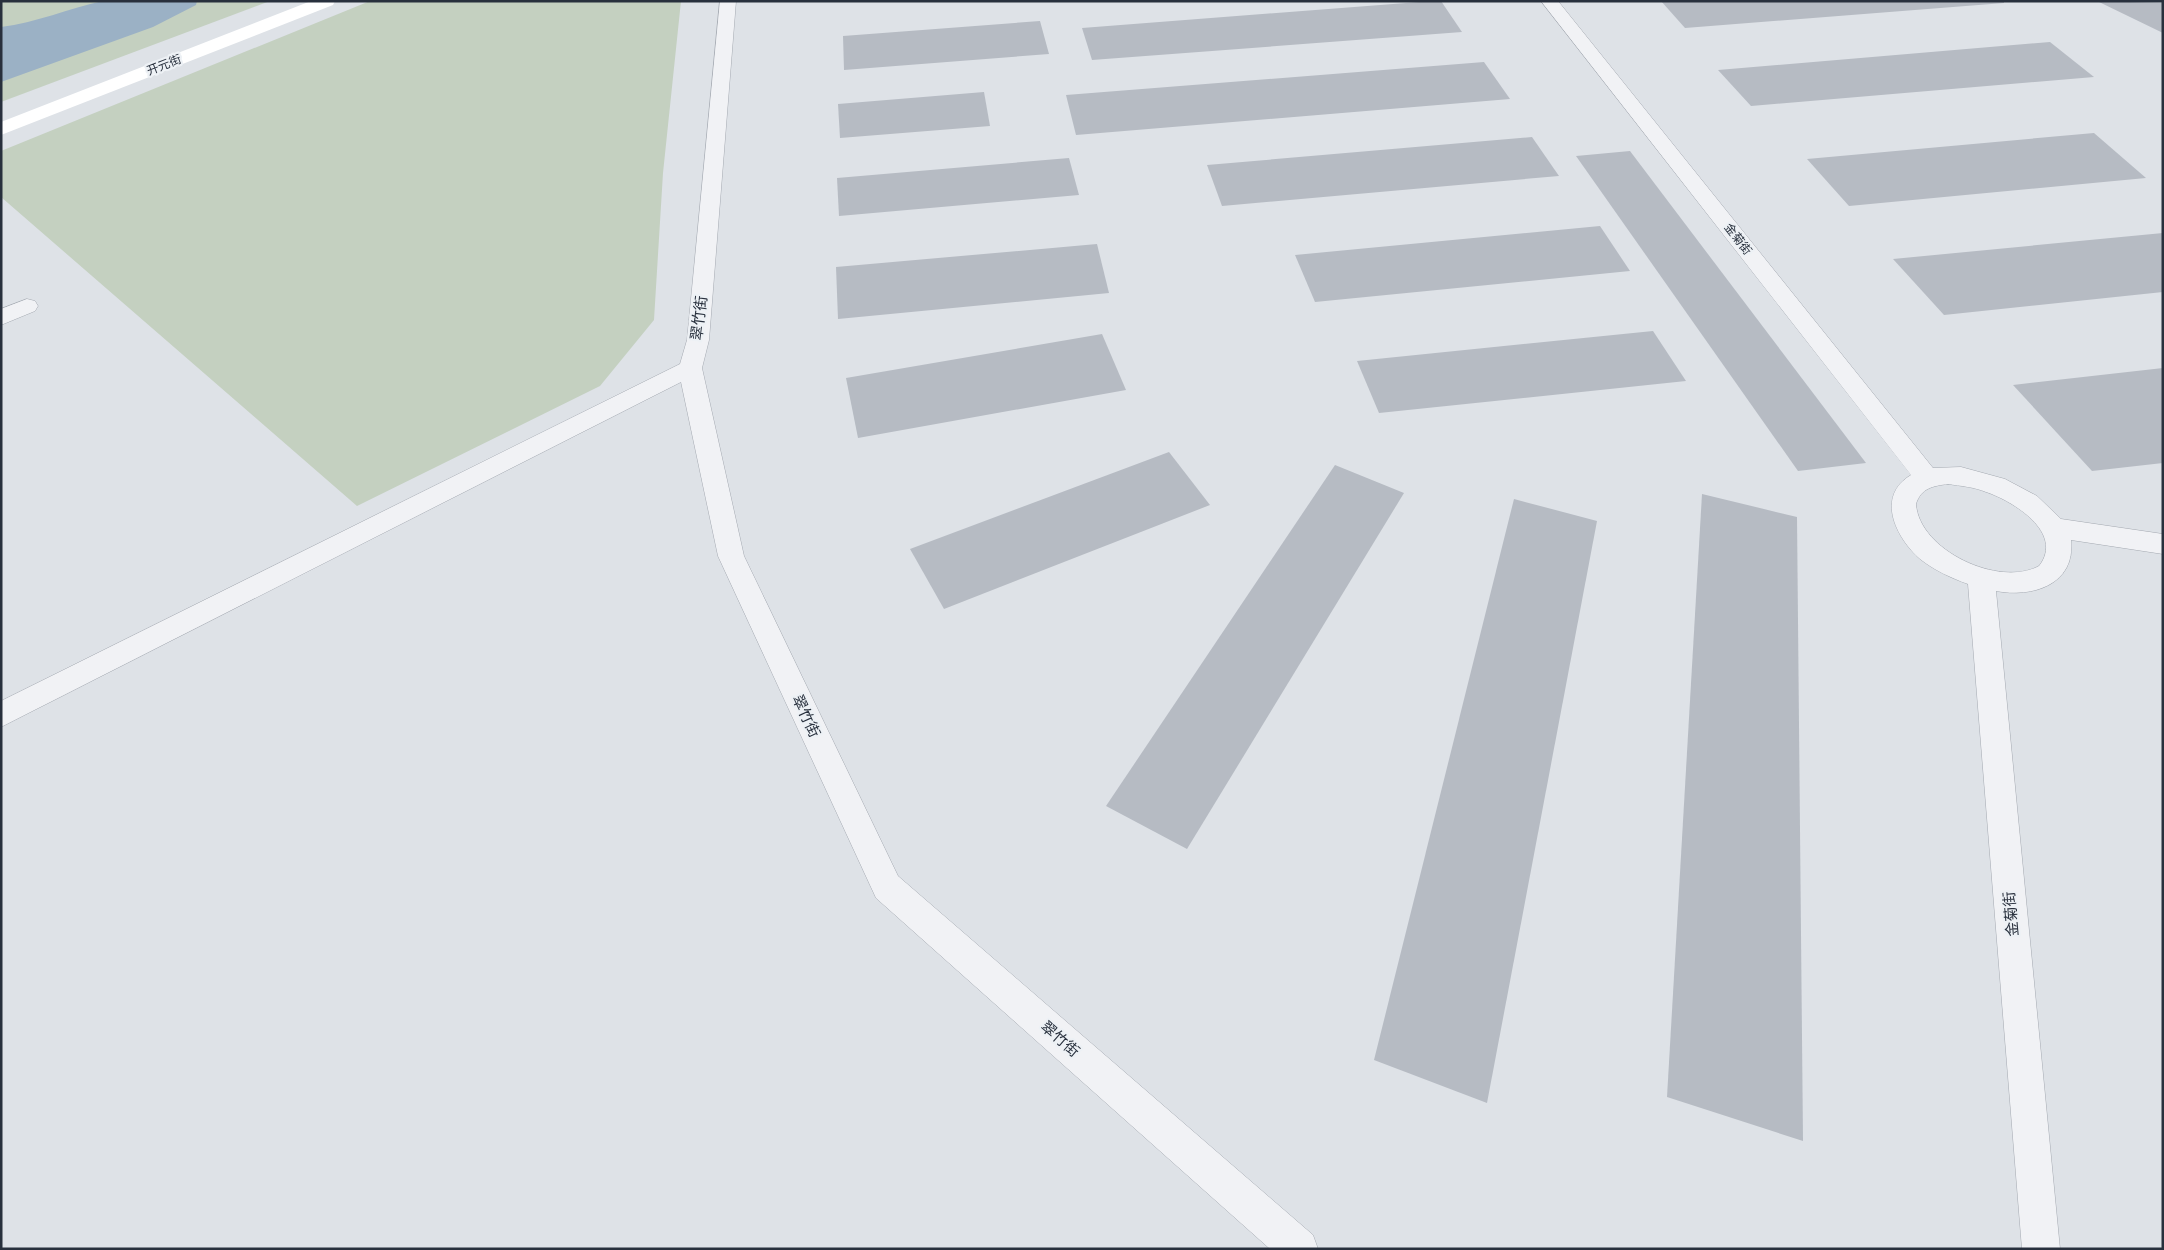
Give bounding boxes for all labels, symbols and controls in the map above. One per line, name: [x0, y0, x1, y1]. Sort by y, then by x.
street label: 开元街: [144, 51, 183, 78]
street label: 金菊街: [1721, 220, 1755, 257]
street label: 翠竹街: [686, 294, 711, 341]
street label: 翠竹街: [788, 691, 825, 740]
street label: 金菊街: [1999, 891, 2022, 937]
street label: 翠竹街: [1037, 1017, 1084, 1061]

